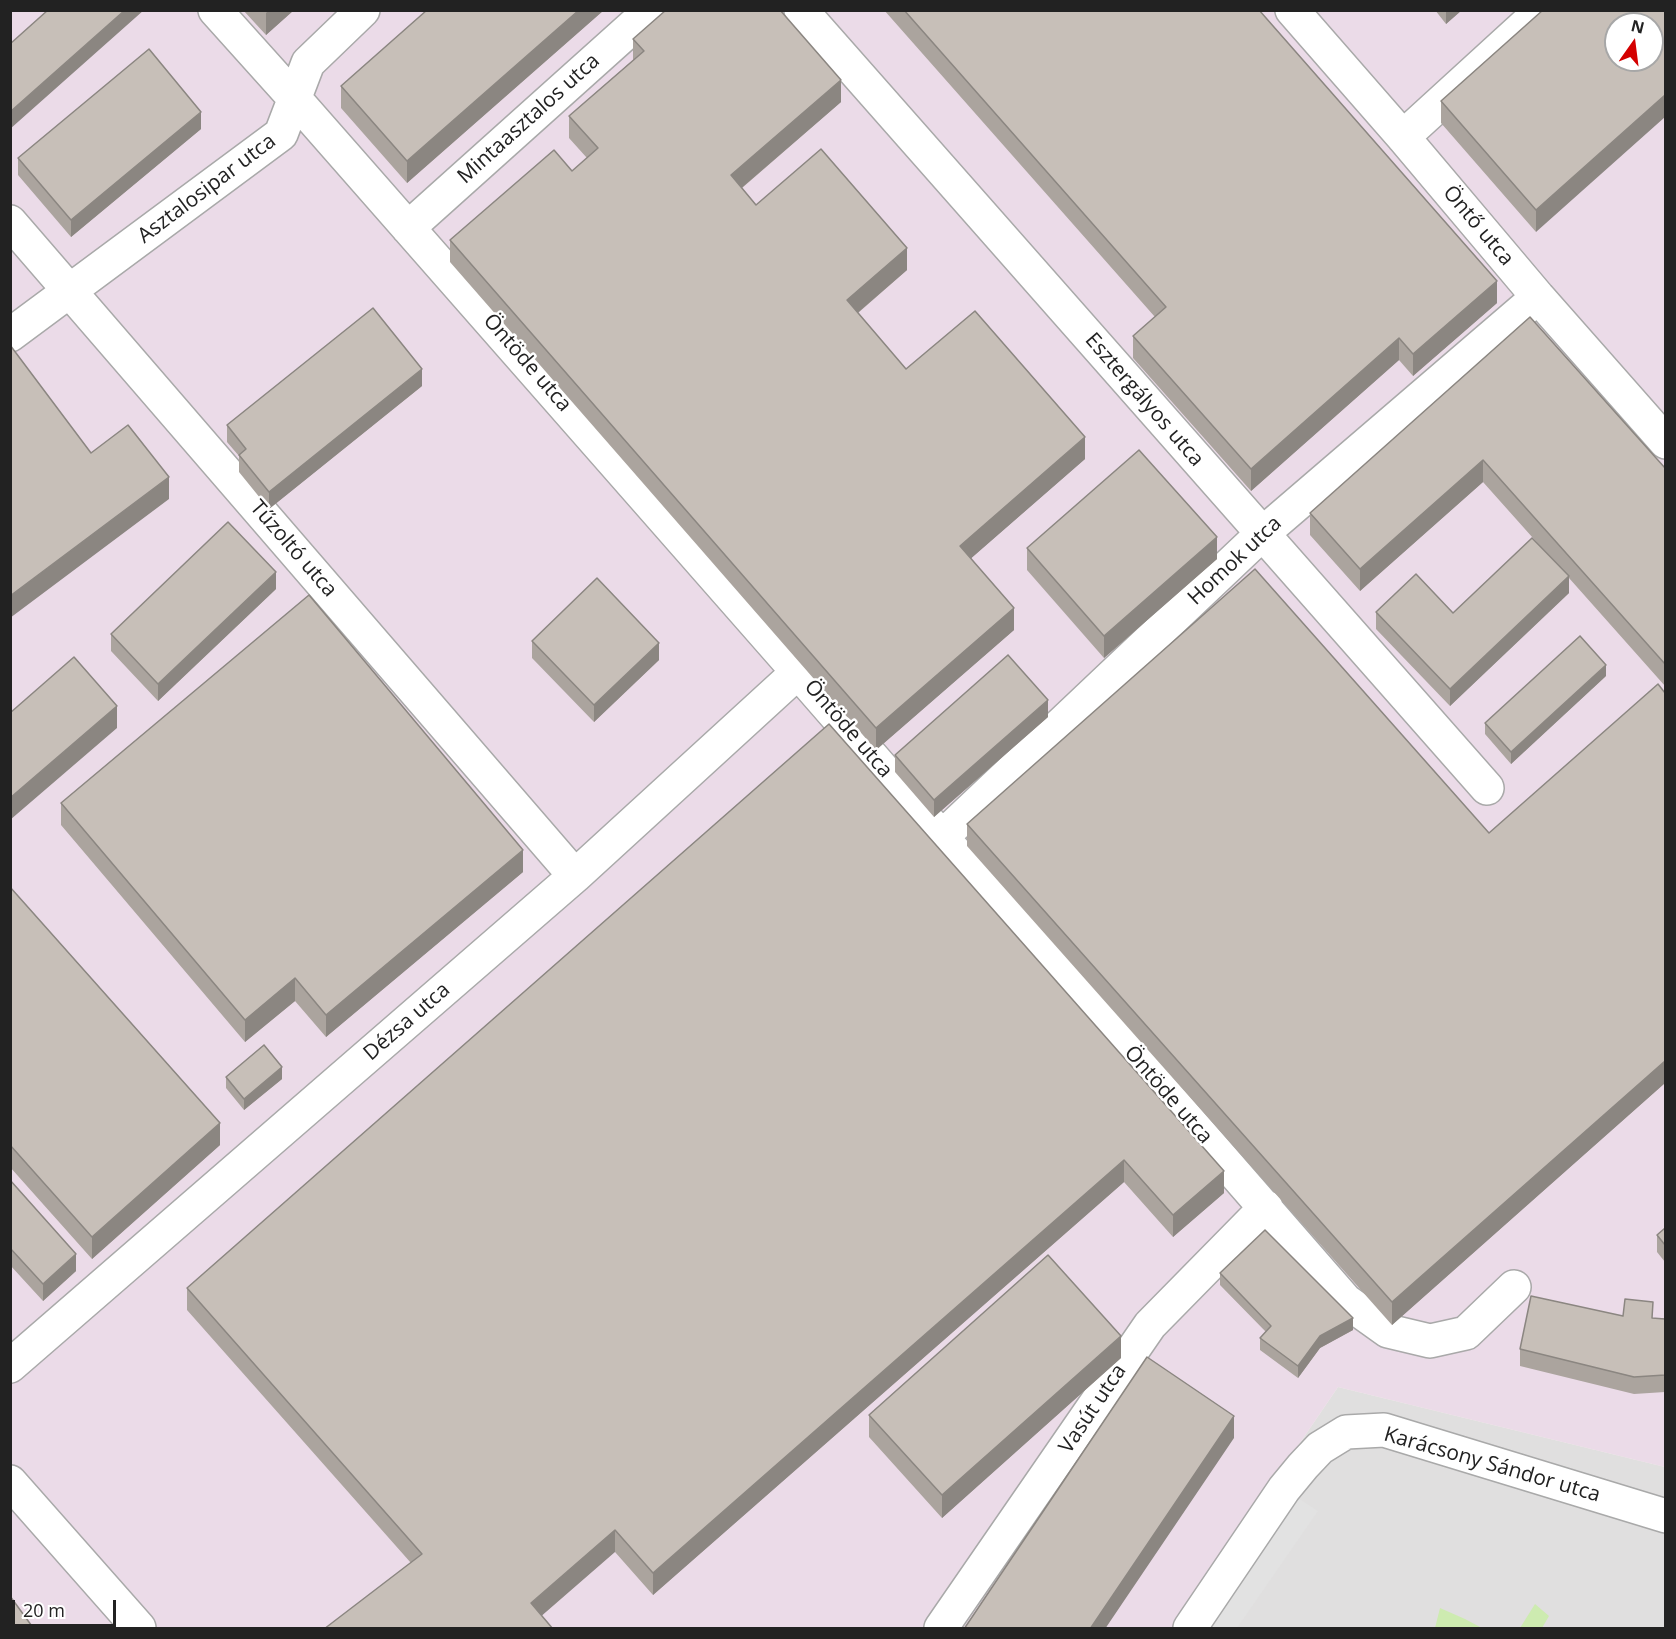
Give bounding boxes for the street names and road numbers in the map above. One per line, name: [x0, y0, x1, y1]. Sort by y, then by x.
street label: Mintaasztalos utca: [453, 49, 605, 189]
street label: Asztalosipar utca: [133, 129, 281, 249]
street label: Öntő utca: [1437, 181, 1519, 271]
street label: Öntöde utca: [478, 309, 576, 417]
street label: Esztergályos utca: [1079, 328, 1209, 472]
street label: Tűzoltó utca: [244, 495, 342, 603]
street label: Homok utca: [1183, 511, 1287, 611]
street label: Öntöde utca: [799, 675, 897, 783]
street label: Dézsa utca: [359, 978, 455, 1066]
street label: Öntöde utca: [1119, 1041, 1217, 1149]
street label: Vasút utca: [1054, 1360, 1132, 1458]
street label: Karácsony Sándor utca: [1381, 1422, 1603, 1508]

